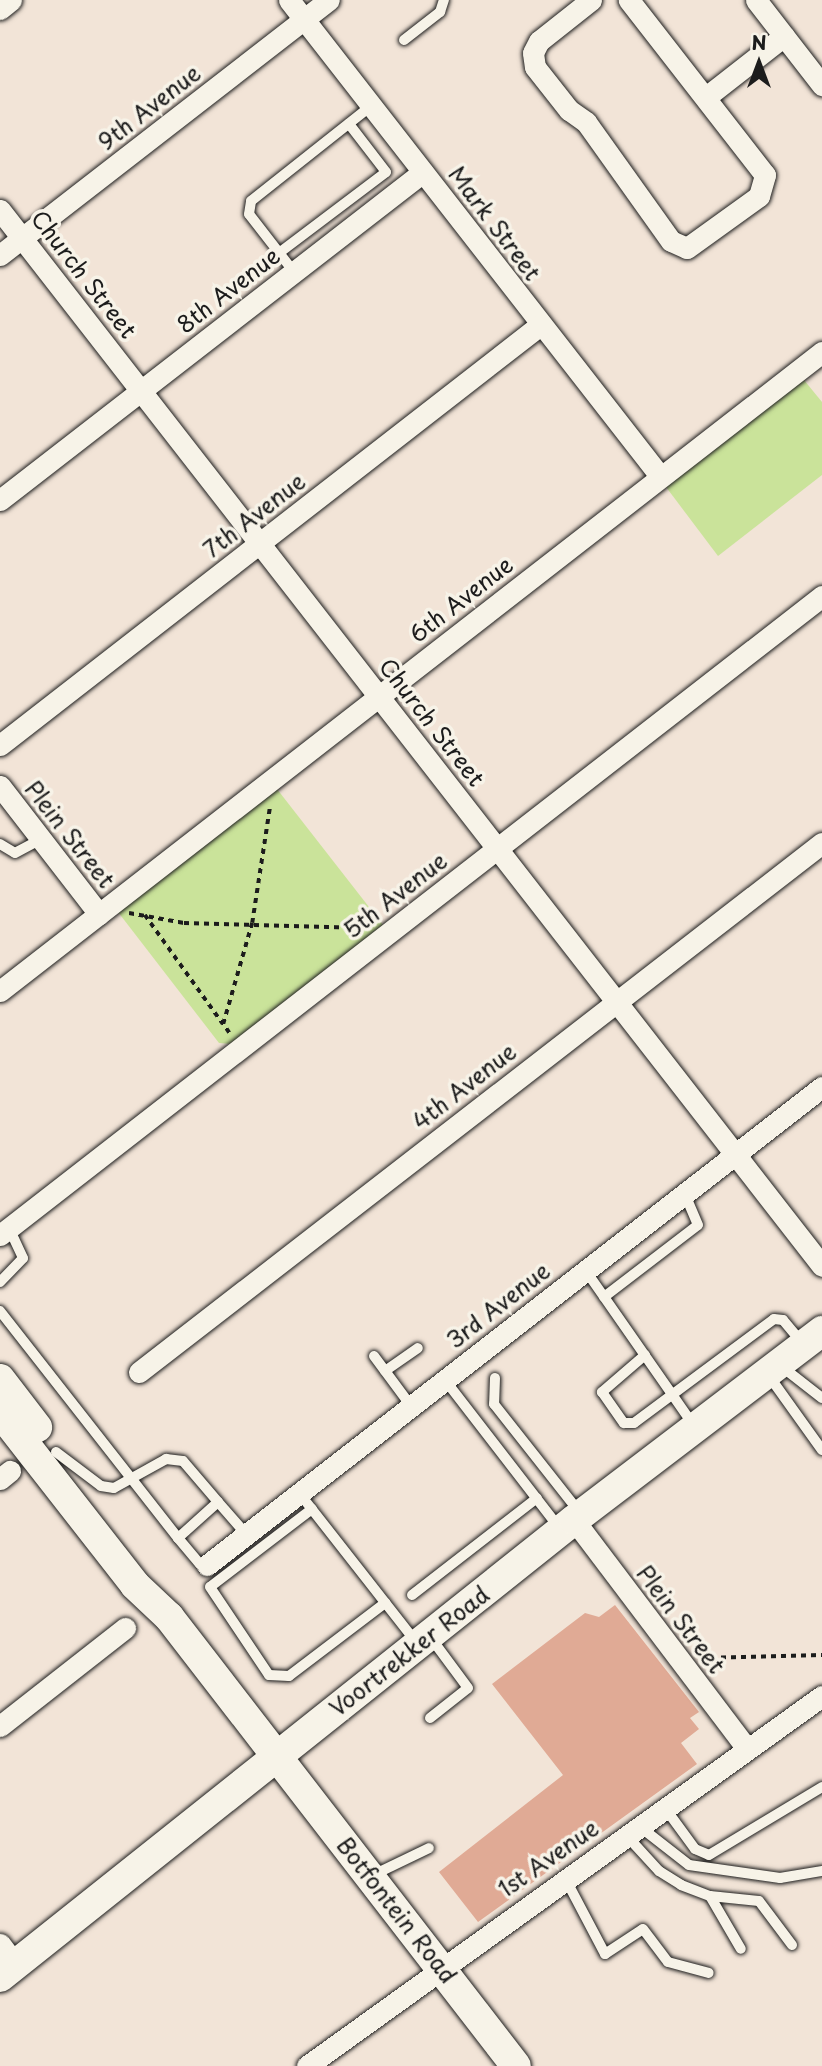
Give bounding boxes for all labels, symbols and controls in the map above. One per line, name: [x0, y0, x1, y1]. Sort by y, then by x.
north arrow: [724, 28, 794, 98]
text: N: [751, 28, 767, 56]
street label: 9th Avenue: [92, 58, 206, 156]
street label: Mark Street: [443, 160, 547, 286]
street label: Church Street: [25, 204, 143, 344]
street label: 8th Avenue: [171, 241, 285, 339]
street label: 7th Avenue: [197, 467, 311, 563]
street label: 6th Avenue: [403, 549, 519, 649]
street label: Church Street: [373, 652, 491, 792]
street label: Plein Street: [19, 775, 121, 893]
street label: 5th Avenue: [338, 846, 452, 944]
street label: 4th Avenue: [407, 1037, 521, 1135]
street label: 3rd Avenue: [440, 1256, 556, 1354]
street label: Plein Street: [631, 1559, 731, 1679]
street label: Voortrekker Road: [324, 1580, 494, 1722]
street label: 1st Avenue: [492, 1813, 604, 1903]
street label: Botfontein Road: [331, 1831, 463, 1989]

